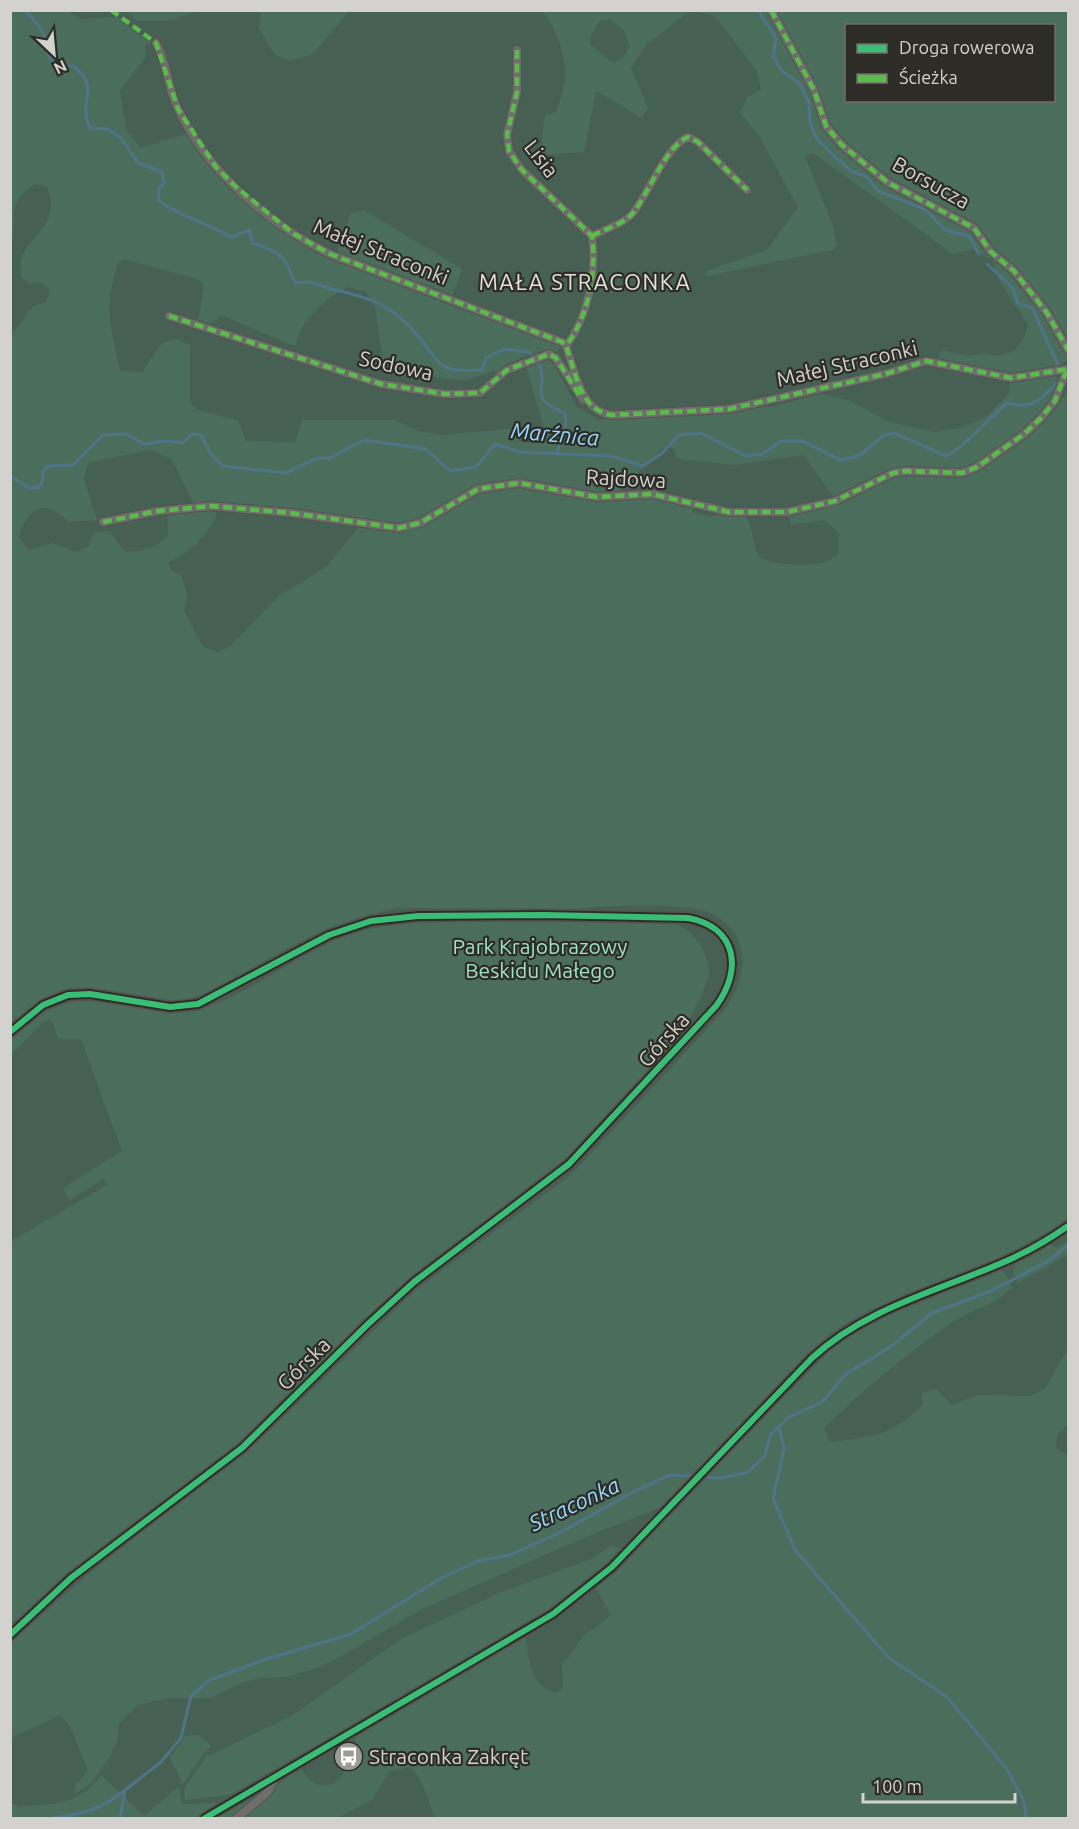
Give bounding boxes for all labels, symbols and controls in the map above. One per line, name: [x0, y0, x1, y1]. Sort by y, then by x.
north arrow: [24, 24, 84, 84]
legend: [845, 24, 1055, 102]
text: Droga rowerowa: [899, 37, 1035, 57]
text: N: [51, 57, 70, 78]
text: Ścieżka: [899, 66, 958, 87]
street label: Lisia: [520, 135, 564, 182]
street label: Borsucza: [889, 151, 974, 213]
street label: Małej Straconki: [310, 213, 453, 289]
district label: MAŁA STRACONKA: [479, 269, 691, 294]
street label: Małej Straconki: [774, 335, 920, 391]
street label: Sodowa: [357, 345, 435, 385]
water label: Marźnica: [510, 417, 600, 450]
street label: Rajdowa: [585, 464, 667, 492]
park label: Park Krajobrazowy Beskidu Małego: [453, 934, 627, 982]
street label: Górska: [633, 1007, 694, 1071]
street label: Górska: [272, 1332, 335, 1395]
water label: Straconka: [524, 1472, 623, 1536]
bus stop icon: Straconka Zakręt: [332, 1741, 364, 1773]
place label: Straconka Zakręt: [369, 1744, 528, 1768]
scale bar: [863, 1766, 1014, 1804]
text: 100 m: [872, 1776, 922, 1796]

